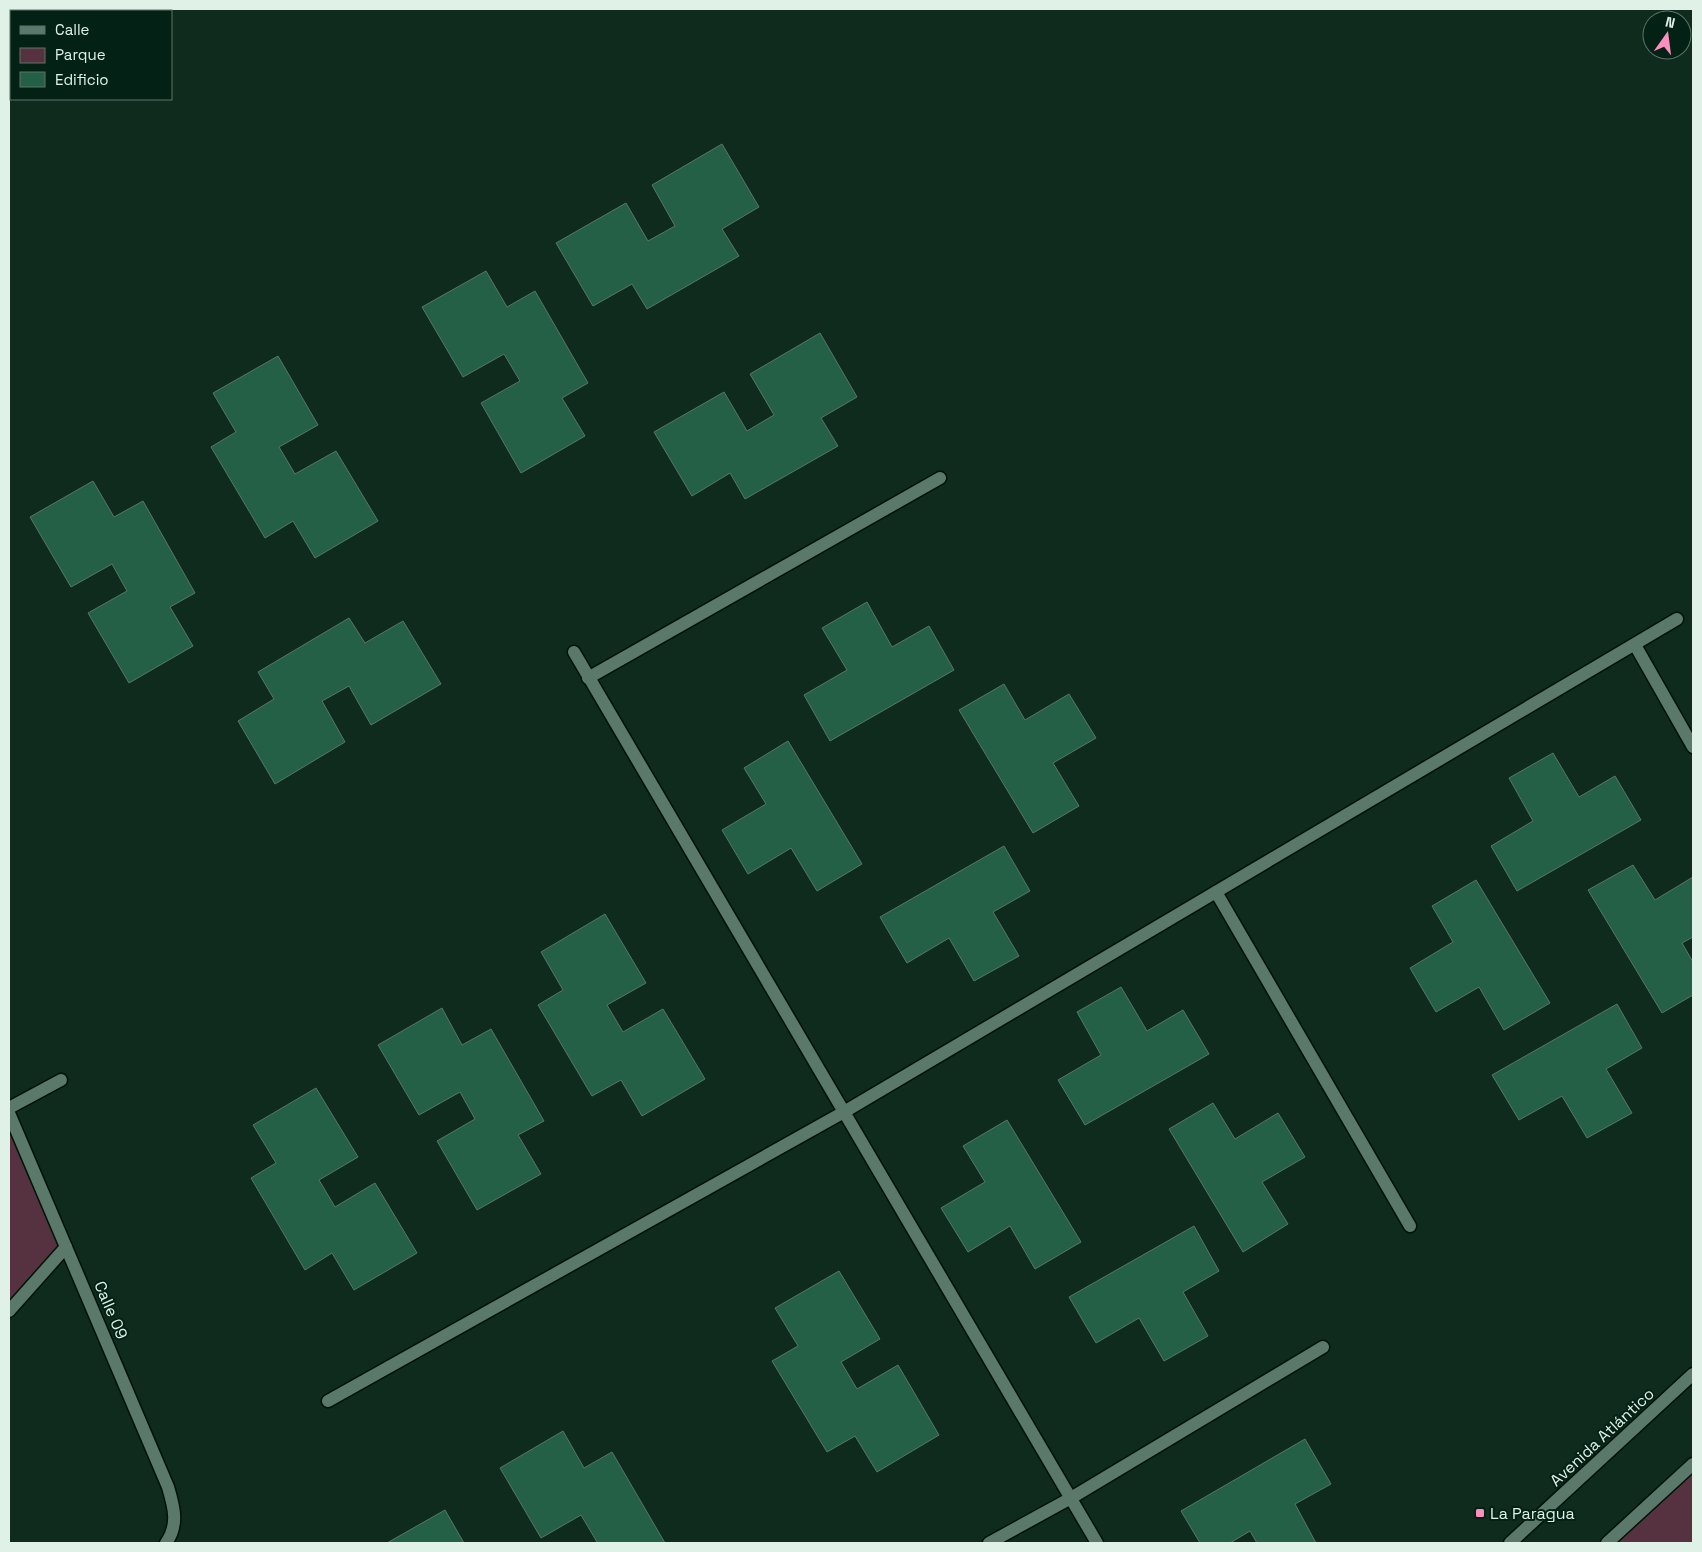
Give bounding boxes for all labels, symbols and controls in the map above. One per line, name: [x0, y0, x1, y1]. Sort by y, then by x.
legend: [10, 10, 172, 100]
north arrow: [1642, 10, 1692, 60]
text: N: [1663, 13, 1677, 32]
text: Calle: [55, 20, 90, 39]
text: Parque: [55, 45, 106, 64]
text: Edificio: [55, 70, 109, 89]
street label: Calle 09: [89, 1278, 133, 1342]
street label: Avenida Atlántico: [1545, 1383, 1659, 1491]
place label: La Paragua: [1490, 1503, 1575, 1524]
marker: La Paragua: [1474, 1507, 1486, 1519]

